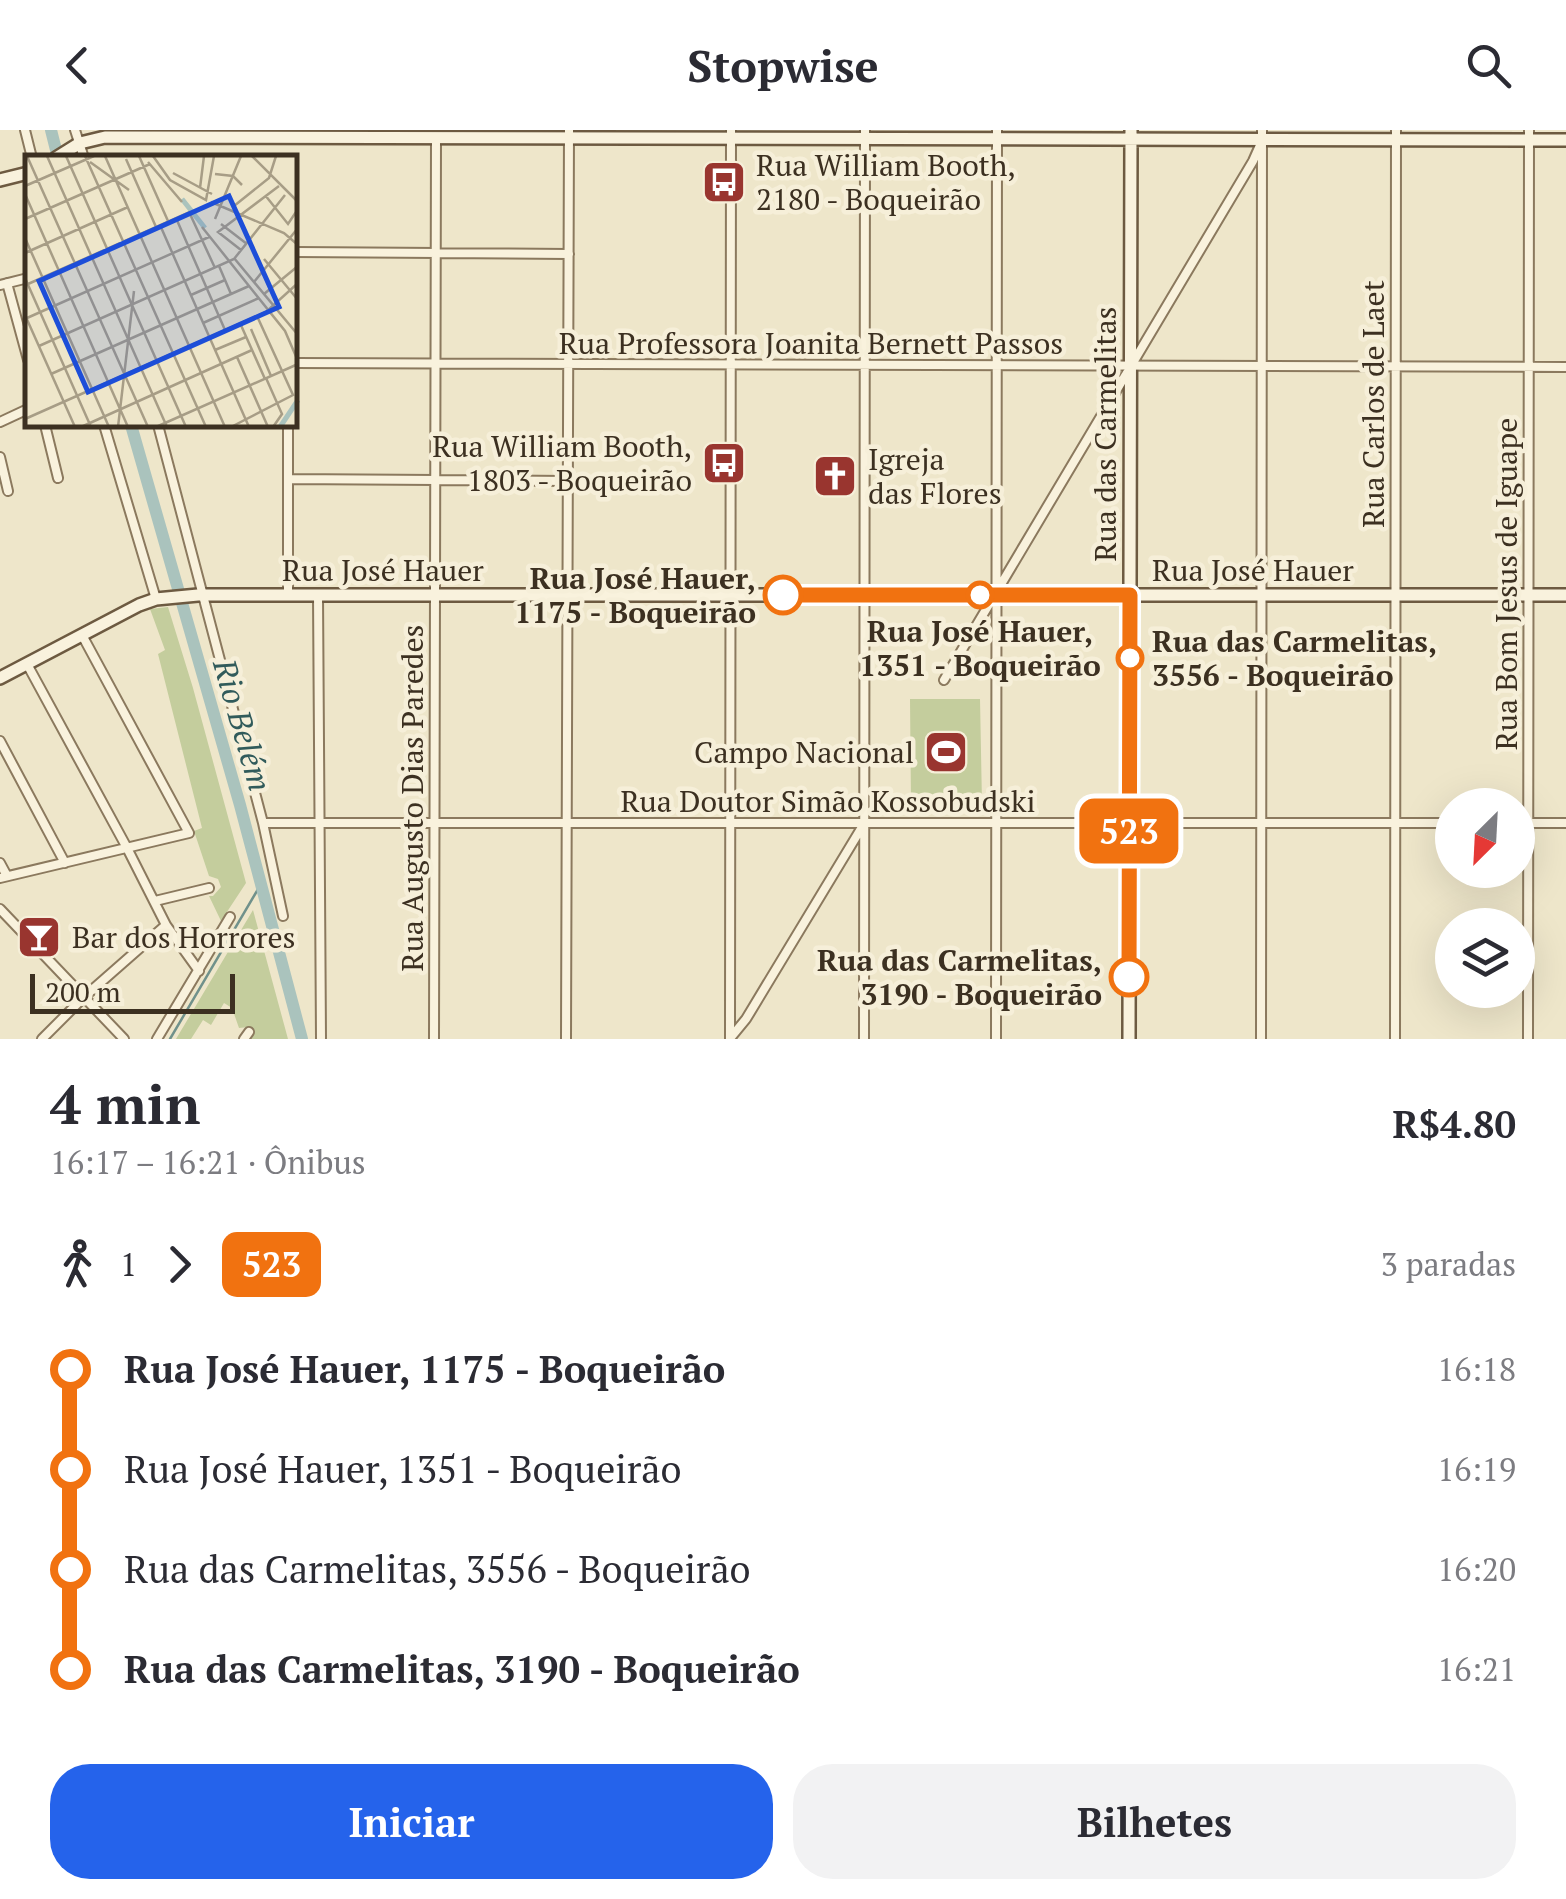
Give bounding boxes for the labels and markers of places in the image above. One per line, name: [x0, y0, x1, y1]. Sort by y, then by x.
place label: Rua William Booth, 2180 - Boqueirão: [756, 145, 1016, 219]
bus stop icon: Rua William Booth, 2180 - Boqueirão: [701, 159, 747, 205]
place label: Rua William Booth, 1803 - Boqueirão: [432, 426, 692, 500]
place label: Igreja das Flores: [868, 439, 1002, 513]
bus stop icon: Rua William Booth, 1803 - Boqueirão: [701, 440, 747, 486]
church icon: Igreja das Flores: [812, 453, 858, 499]
place label: Rua José Hauer, 1175 - Boqueirão: [515, 558, 756, 632]
marker: Rua José Hauer, 1175 - Boqueirão: [764, 576, 802, 614]
marker: Rua José Hauer, 1351 - Boqueirão: [967, 582, 993, 608]
place label: Rua José Hauer, 1351 - Boqueirão: [859, 611, 1101, 685]
place label: Rua das Carmelitas, 3556 - Boqueirão: [1152, 621, 1437, 695]
marker: Rua das Carmelitas, 3556 - Boqueirão: [1117, 645, 1143, 671]
sports icon: Campo Nacional: [923, 729, 969, 775]
place label: Campo Nacional: [694, 732, 914, 772]
bar icon: Bar dos Horrores: [16, 914, 62, 960]
place label: Bar dos Horrores: [72, 917, 296, 957]
place label: Rua das Carmelitas, 3190 - Boqueirão: [817, 940, 1102, 1014]
marker: Rua das Carmelitas, 3190 - Boqueirão: [1110, 958, 1148, 996]

